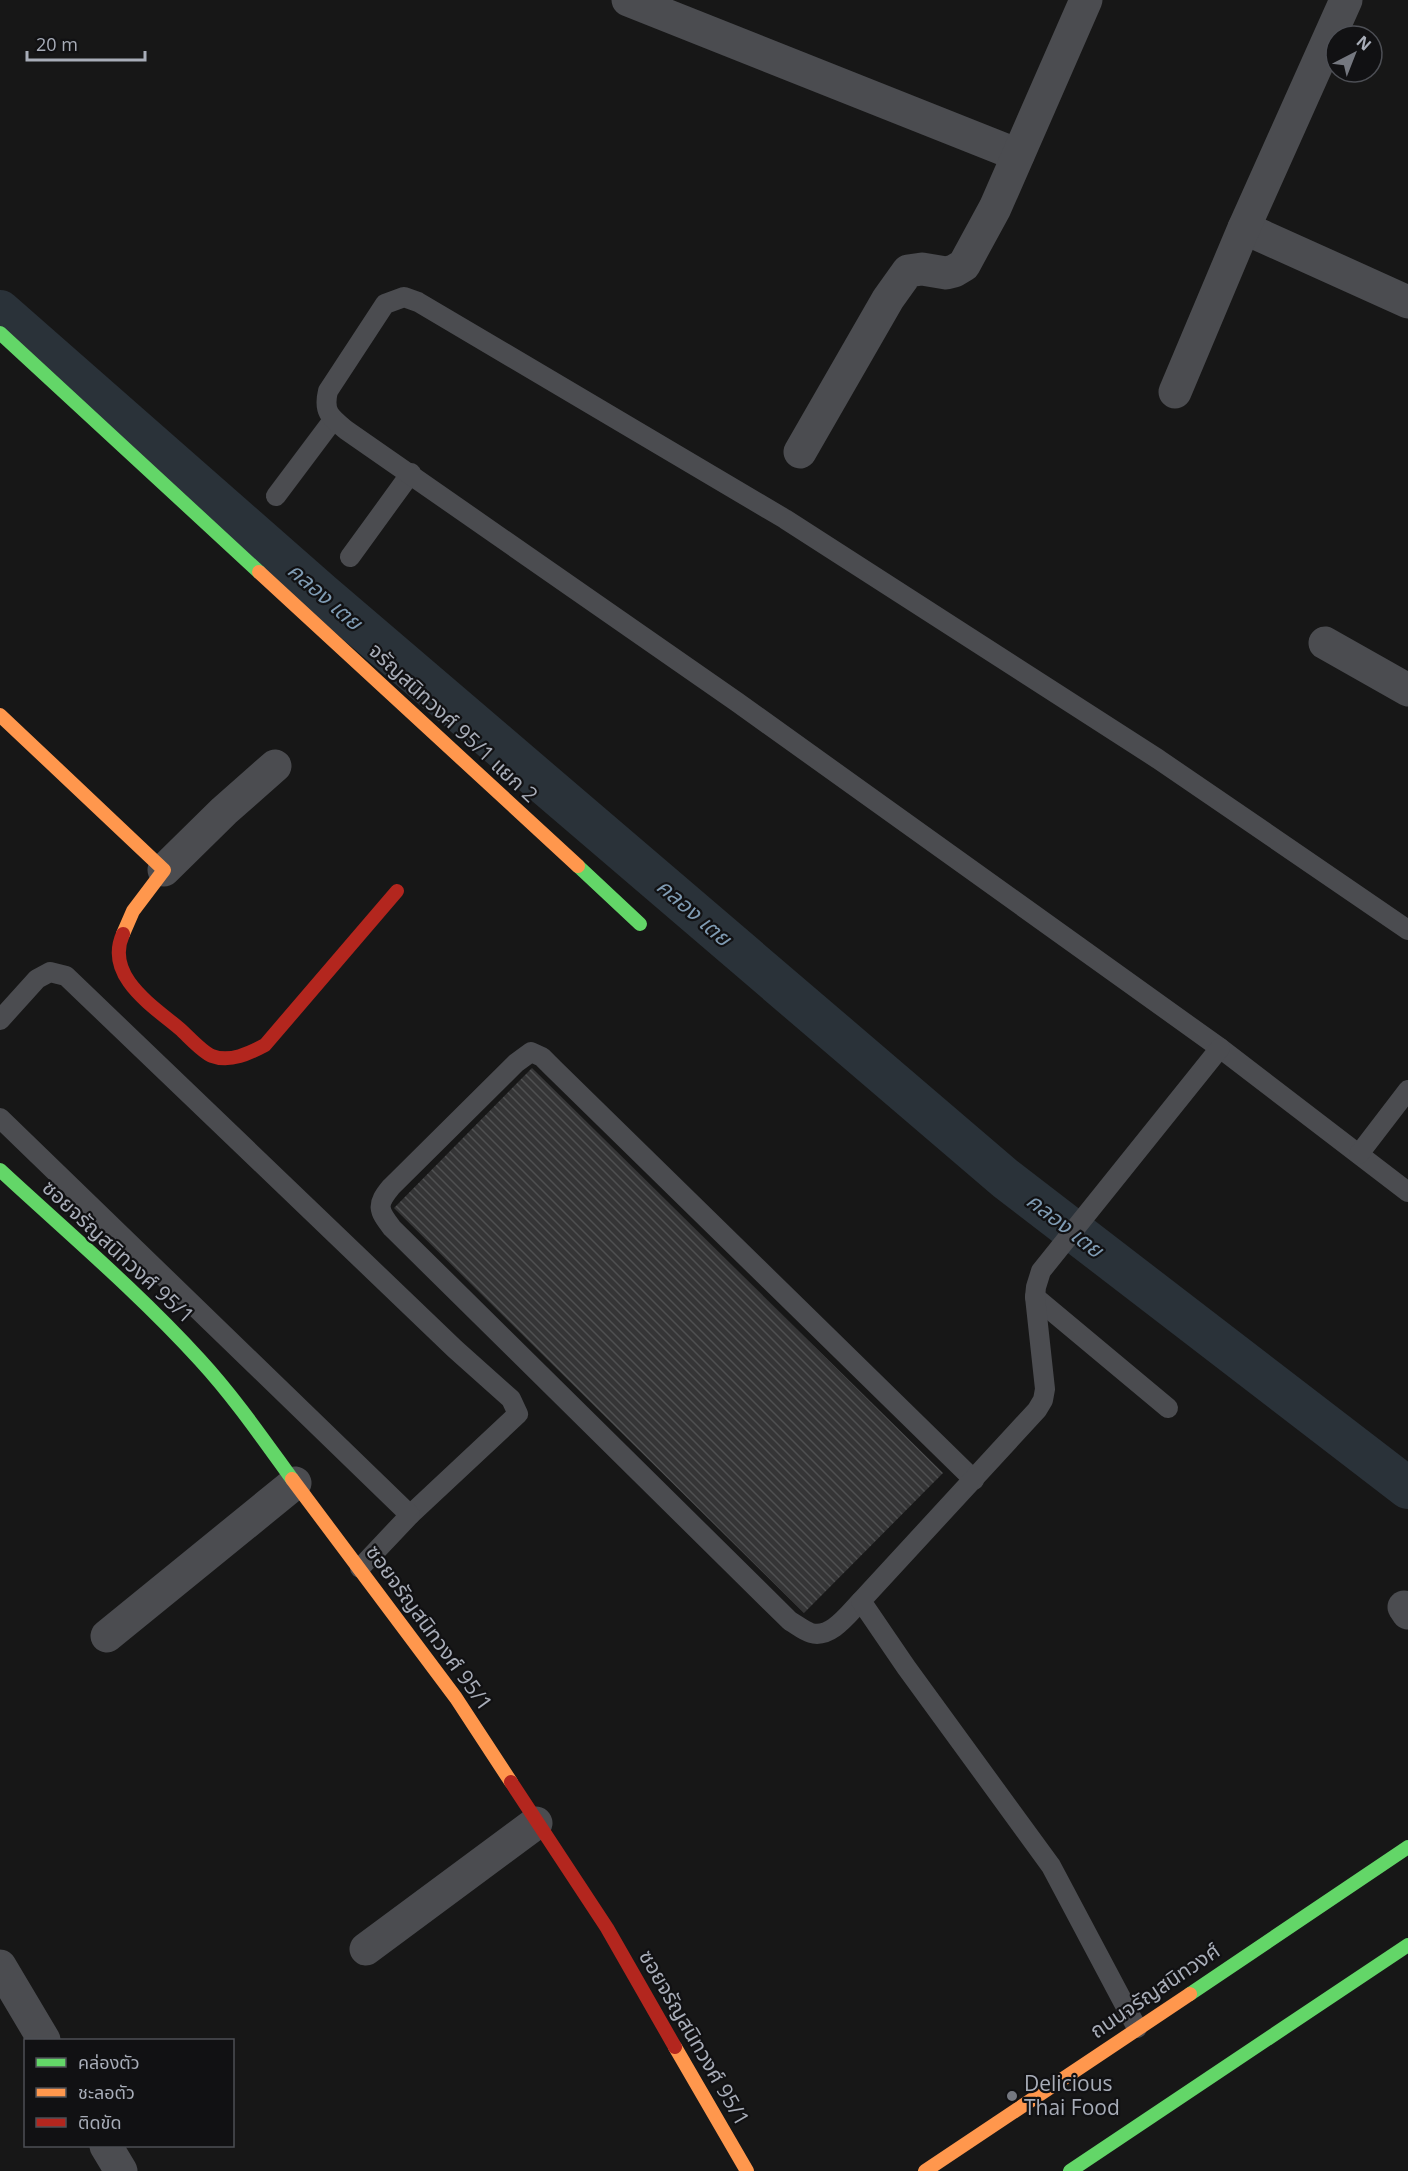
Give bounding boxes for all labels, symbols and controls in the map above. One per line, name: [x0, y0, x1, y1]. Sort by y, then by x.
scale bar: [27, 24, 146, 62]
north arrow: [1324, 24, 1384, 84]
text: N: [1352, 30, 1376, 55]
text: 20 m: [36, 32, 78, 56]
water label: คลอง เตย: [282, 555, 371, 637]
street label: จรัญสนิทวงศ์ 95/1 แยก 2: [363, 637, 544, 808]
water label: คลอง เตย: [651, 871, 740, 953]
street label: ซอยจรัญสนิทวงศ์ 95/1: [37, 1173, 201, 1329]
water label: คลอง เตย: [1021, 1185, 1112, 1265]
street label: ซอยจรัญสนิทวงศ์ 95/1: [360, 1539, 499, 1716]
street label: ถนนจรัญสนิทวงศ์: [1084, 1936, 1225, 2044]
street label: ซอยจรัญสนิทวงศ์ 95/1: [633, 1945, 757, 2130]
legend: [24, 2039, 234, 2147]
text: คล่องตัว: [78, 2050, 140, 2074]
place label: Delicious Thai Food: [1024, 2069, 1120, 2121]
text: ชะลอตัว: [78, 2080, 135, 2104]
marker: Delicious Thai Food: [1005, 2089, 1019, 2103]
text: ติดขัด: [78, 2110, 121, 2134]

